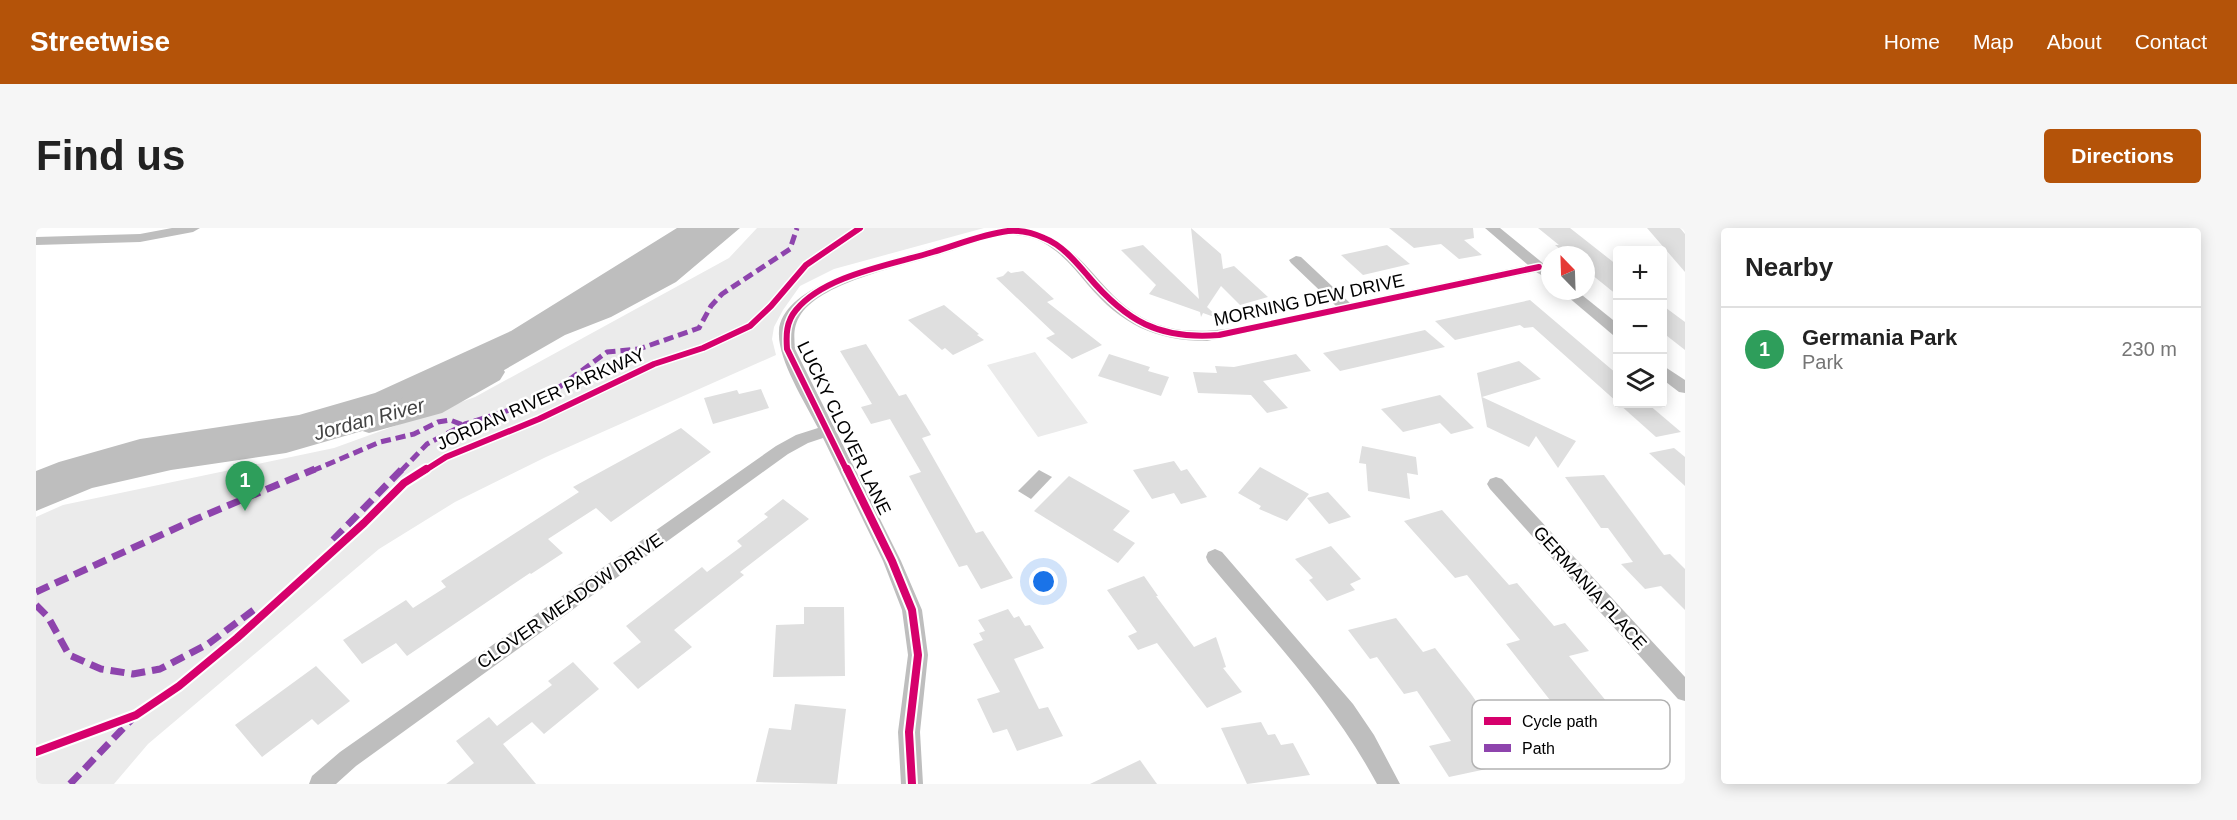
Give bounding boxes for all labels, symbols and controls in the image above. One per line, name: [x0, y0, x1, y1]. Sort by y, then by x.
text: Streetwise: [30, 26, 170, 57]
text: Home: [1884, 30, 1940, 53]
text: Map: [1973, 30, 2014, 53]
text: About: [2047, 30, 2102, 53]
text: Contact: [2135, 30, 2207, 53]
button: Directions: [2044, 129, 2201, 183]
text: Find us: [36, 132, 185, 179]
north arrow: [1541, 246, 1595, 300]
map controls: [1613, 246, 1667, 408]
button: +: [1613, 246, 1667, 300]
text: Nearby: [1745, 252, 1833, 282]
street label: MORNING DEW DRIVE: [1212, 270, 1406, 330]
button: −: [1613, 300, 1667, 354]
text: Germania Park: [1802, 325, 1957, 350]
street label: LUCKY CLOVER LANE: [793, 338, 895, 518]
text: 1: [1759, 338, 1770, 360]
text: 230 m: [2121, 338, 2177, 360]
street label: JORDAN RIVER PARKWAY: [434, 344, 648, 454]
text: Park: [1802, 351, 1843, 373]
button: layers: [1613, 354, 1667, 408]
water label: Jordan River: [310, 393, 428, 445]
pin: 1: [226, 462, 264, 511]
street label: GERMANIA PLACE: [1529, 522, 1651, 654]
street label: CLOVER MEADOW DRIVE: [473, 529, 667, 673]
your location: [1029, 567, 1058, 596]
legend: [1472, 700, 1670, 769]
text: Cycle path: [1522, 713, 1598, 730]
text: Path: [1522, 740, 1555, 757]

